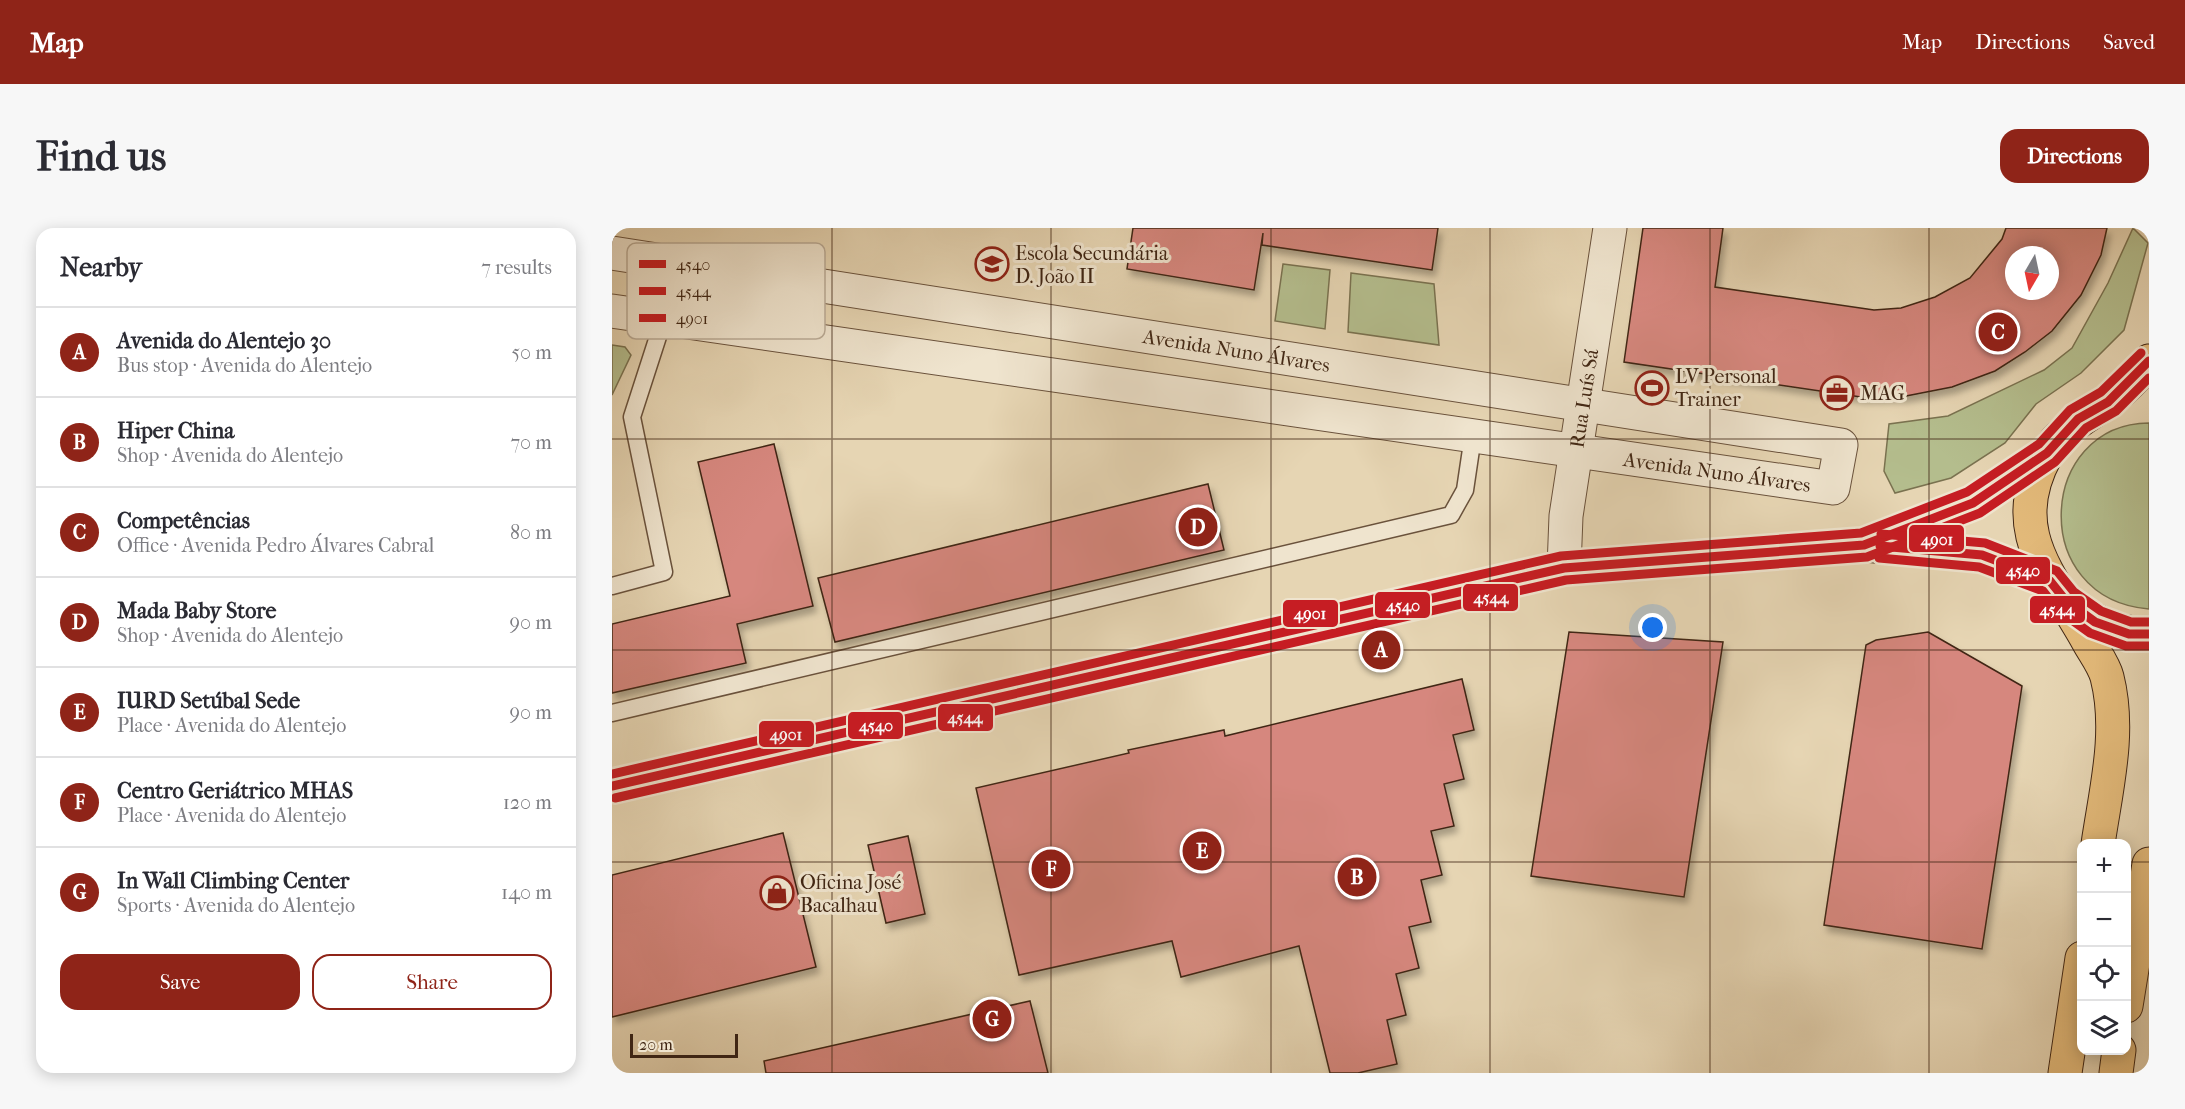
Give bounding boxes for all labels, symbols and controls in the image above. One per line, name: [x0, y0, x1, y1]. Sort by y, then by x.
text: Map: [30, 26, 84, 59]
text: Map: [1902, 30, 1942, 54]
text: Directions: [1975, 30, 2070, 54]
text: Saved: [2103, 30, 2155, 54]
button: Directions: [2000, 129, 2149, 183]
text: Find us: [36, 132, 166, 181]
place label: Escola Secundária D. João II: [1015, 242, 1169, 288]
legend: [627, 243, 825, 339]
school or university icon: Escola Secundária D. João II: [974, 246, 1010, 282]
north arrow: [2005, 246, 2059, 300]
text: Nearby: [60, 252, 142, 283]
text: 4540: [676, 255, 710, 274]
text: 7 results: [481, 256, 552, 279]
text: 4544: [676, 282, 711, 301]
text: 4901: [676, 309, 708, 328]
pin: C: [1978, 310, 2018, 354]
street label: Avenida Nuno Álvares: [1140, 325, 1331, 377]
text: Avenida do Alentejo 30: [117, 328, 331, 354]
text: A: [73, 341, 86, 364]
text: 50 m: [511, 341, 552, 364]
street label: Rua Luís Sá: [1566, 347, 1603, 449]
text: Bus stop · Avenida do Alentejo: [117, 354, 372, 377]
place label: LV Personal Trainer: [1675, 365, 1777, 411]
sports icon: LV Personal Trainer: [1634, 370, 1670, 406]
office icon: MAG: [1819, 375, 1855, 411]
place label: MAG: [1860, 382, 1905, 405]
text: Hiper China: [117, 418, 234, 444]
text: B: [73, 431, 86, 454]
text: 70 m: [510, 431, 552, 454]
text: Shop · Avenida do Alentejo: [117, 444, 343, 467]
street label: Avenida Nuno Álvares: [1621, 447, 1812, 497]
pin: D: [1178, 504, 1218, 550]
text: Competências: [117, 508, 250, 534]
text: C: [73, 521, 86, 544]
text: 80 m: [510, 521, 552, 544]
line badge: 4901: [1908, 524, 1965, 553]
text: 4901: [1920, 530, 1953, 550]
text: Office · Avenida Pedro Álvares Cabral: [117, 534, 434, 557]
line badge: 4540: [1995, 556, 2051, 585]
text: 4540: [2005, 561, 2040, 581]
line badge: 4544: [1462, 583, 1519, 612]
text: 4544: [1473, 588, 1510, 608]
line badge: 4540: [1374, 591, 1431, 619]
line badge: 4544: [2029, 595, 2086, 624]
text: 4540: [1385, 596, 1420, 616]
text: Mada Baby Store: [117, 598, 276, 624]
line badge: 4901: [1282, 599, 1339, 628]
text: 4544: [2039, 600, 2076, 620]
text: 4901: [1293, 604, 1326, 624]
text: D: [72, 611, 87, 634]
text: 90 m: [510, 611, 552, 634]
your location: [1638, 613, 1667, 642]
text: Shop · Avenida do Alentejo: [117, 624, 343, 647]
pin: A: [1362, 628, 1400, 672]
text: IURD Setúbal Sede: [117, 688, 300, 714]
text: E: [73, 701, 86, 724]
text: 90 m: [510, 701, 552, 724]
line badge: 4544: [937, 703, 994, 732]
text: 4544: [947, 708, 984, 728]
line badge: 4540: [847, 711, 904, 740]
text: Place · Avenida do Alentejo: [117, 714, 346, 737]
text: 4540: [858, 716, 893, 736]
line badge: 4901: [758, 720, 815, 748]
text: 4901: [769, 725, 802, 745]
text: Centro Geriátrico MHAS: [117, 778, 353, 804]
text: F: [74, 791, 85, 814]
text: 120 m: [503, 791, 552, 814]
text: Place · Avenida do Alentejo: [117, 804, 346, 827]
pin: E: [1182, 828, 1222, 874]
map controls: [2077, 839, 2131, 1055]
button: +: [2077, 839, 2131, 893]
pin: F: [1032, 846, 1070, 892]
pin: B: [1338, 854, 1376, 900]
text: In Wall Climbing Center: [117, 868, 349, 894]
place label: Oficina José Bacalhau: [800, 871, 901, 917]
shop icon: Oficina José Bacalhau: [759, 875, 795, 911]
text: G: [72, 881, 87, 904]
text: 140 m: [501, 881, 552, 904]
button: −: [2077, 893, 2131, 947]
text: Sports · Avenida do Alentejo: [117, 894, 355, 917]
button: locate: [2077, 947, 2131, 1001]
button: Save: [60, 954, 300, 1010]
button: Share: [312, 954, 552, 1010]
pin: G: [972, 996, 1012, 1042]
button: layers: [2077, 1001, 2131, 1055]
scale bar: [630, 1031, 738, 1058]
text: 20 m: [639, 1035, 673, 1054]

